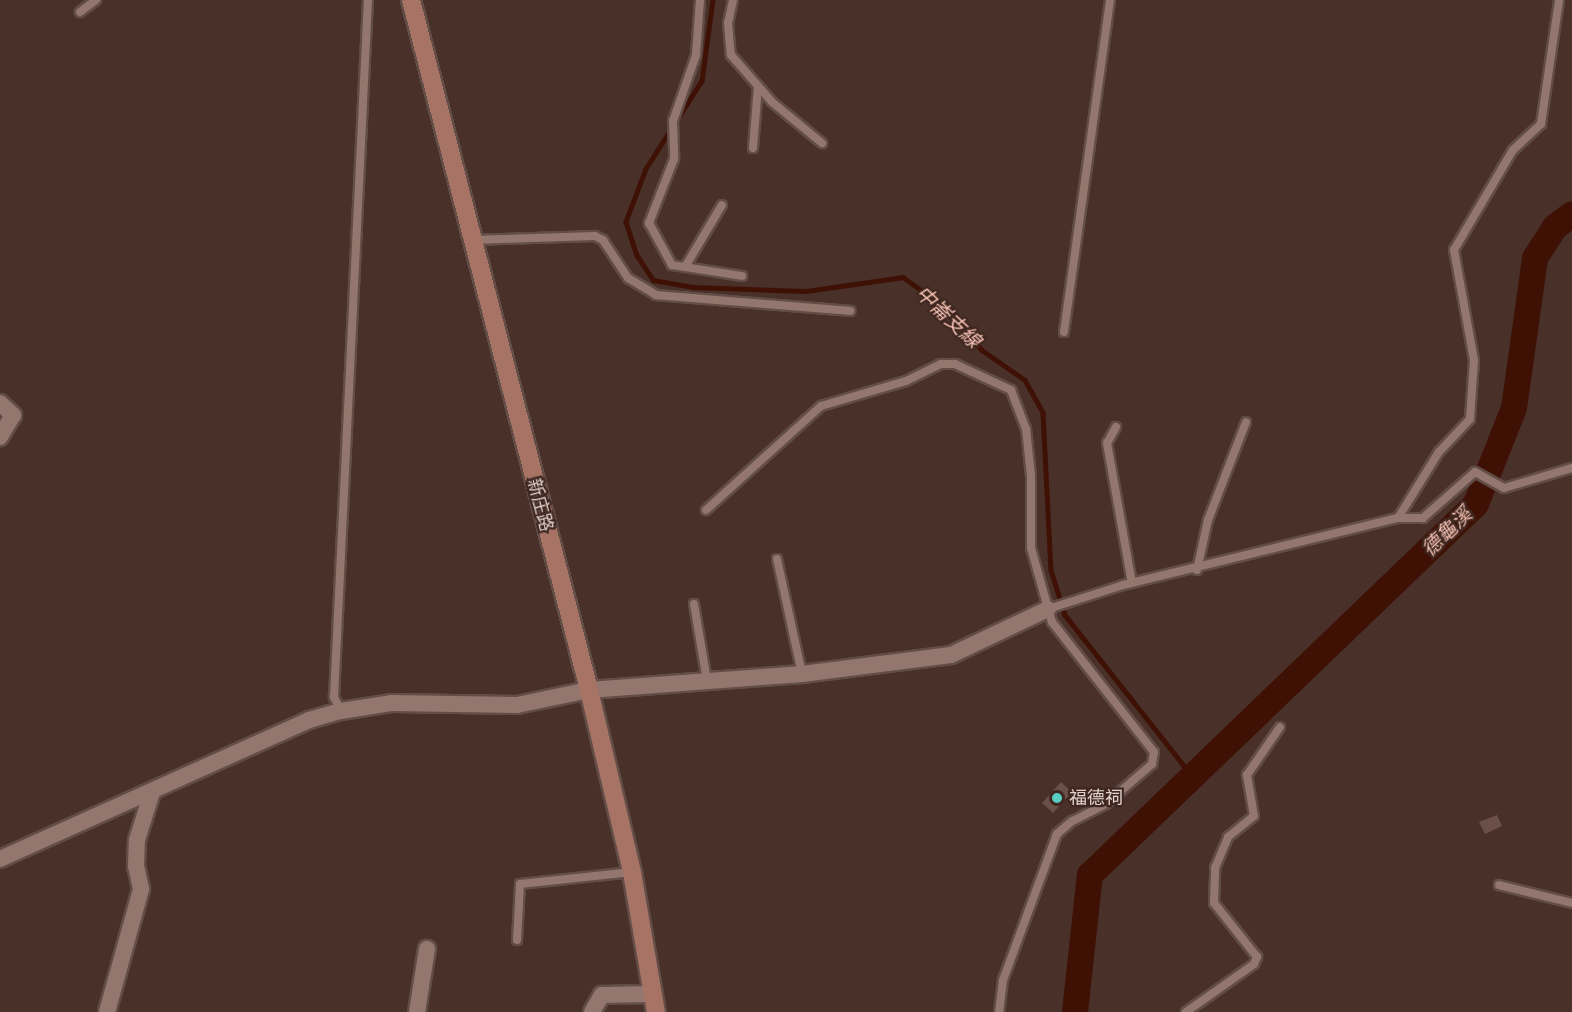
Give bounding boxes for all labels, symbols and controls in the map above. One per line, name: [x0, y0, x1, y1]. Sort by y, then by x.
water label: 中崙支線: [911, 281, 985, 353]
street label: 新庄路: [523, 476, 557, 534]
water label: 德龜溪: [1417, 503, 1477, 561]
place label: 福德祠: [1069, 787, 1123, 809]
marker: 福德祠: [1050, 791, 1064, 805]

